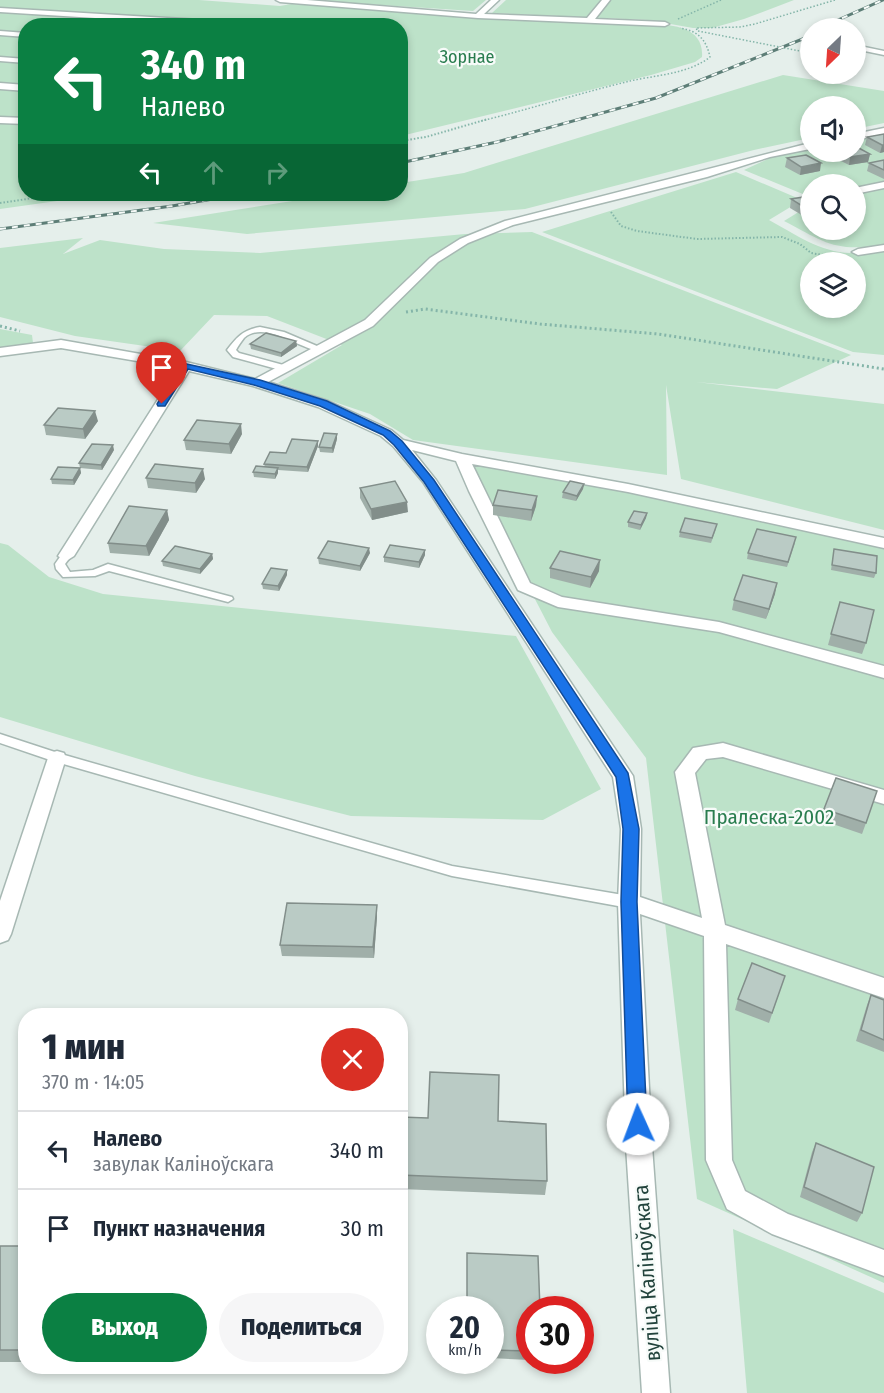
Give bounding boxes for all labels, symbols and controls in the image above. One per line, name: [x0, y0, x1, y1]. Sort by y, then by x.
north arrow: [800, 18, 866, 84]
map controls: [800, 18, 866, 318]
text: 340 m: [141, 40, 246, 90]
icon: left: [42, 42, 120, 120]
park label: Зорнае: [440, 46, 495, 68]
text: Налево: [141, 91, 225, 123]
button: sound: [800, 96, 866, 162]
icon: left: [134, 156, 167, 189]
icon: ahead: [197, 156, 230, 189]
icon: right: [260, 156, 293, 189]
button: search: [800, 174, 866, 240]
button: layers: [800, 252, 866, 318]
pin: [136, 342, 187, 404]
icon: arrive: [145, 351, 178, 384]
park label: Пралеска-2002: [704, 804, 834, 830]
text: 1 мин: [42, 1025, 125, 1069]
button: close: [321, 1028, 384, 1091]
text: 370 m · 14:05: [42, 1070, 144, 1094]
position arrow: [606, 1092, 670, 1156]
text: Налево: [93, 1125, 162, 1152]
icon: left: [42, 1134, 75, 1167]
text: 340 m: [330, 1137, 384, 1164]
text: завулак Каліноўскага: [93, 1152, 274, 1176]
street label: вуліца Каліноўскага: [628, 1184, 666, 1362]
icon: arrive: [42, 1212, 75, 1245]
text: Пункт назначения: [93, 1215, 265, 1242]
text: 30 m: [341, 1215, 384, 1242]
button: Выход: [42, 1293, 207, 1362]
button: Поделиться: [219, 1293, 384, 1362]
speed limit sign: 30: [516, 1296, 594, 1374]
text: 20: [450, 1310, 480, 1346]
text: km/h: [448, 1341, 482, 1359]

